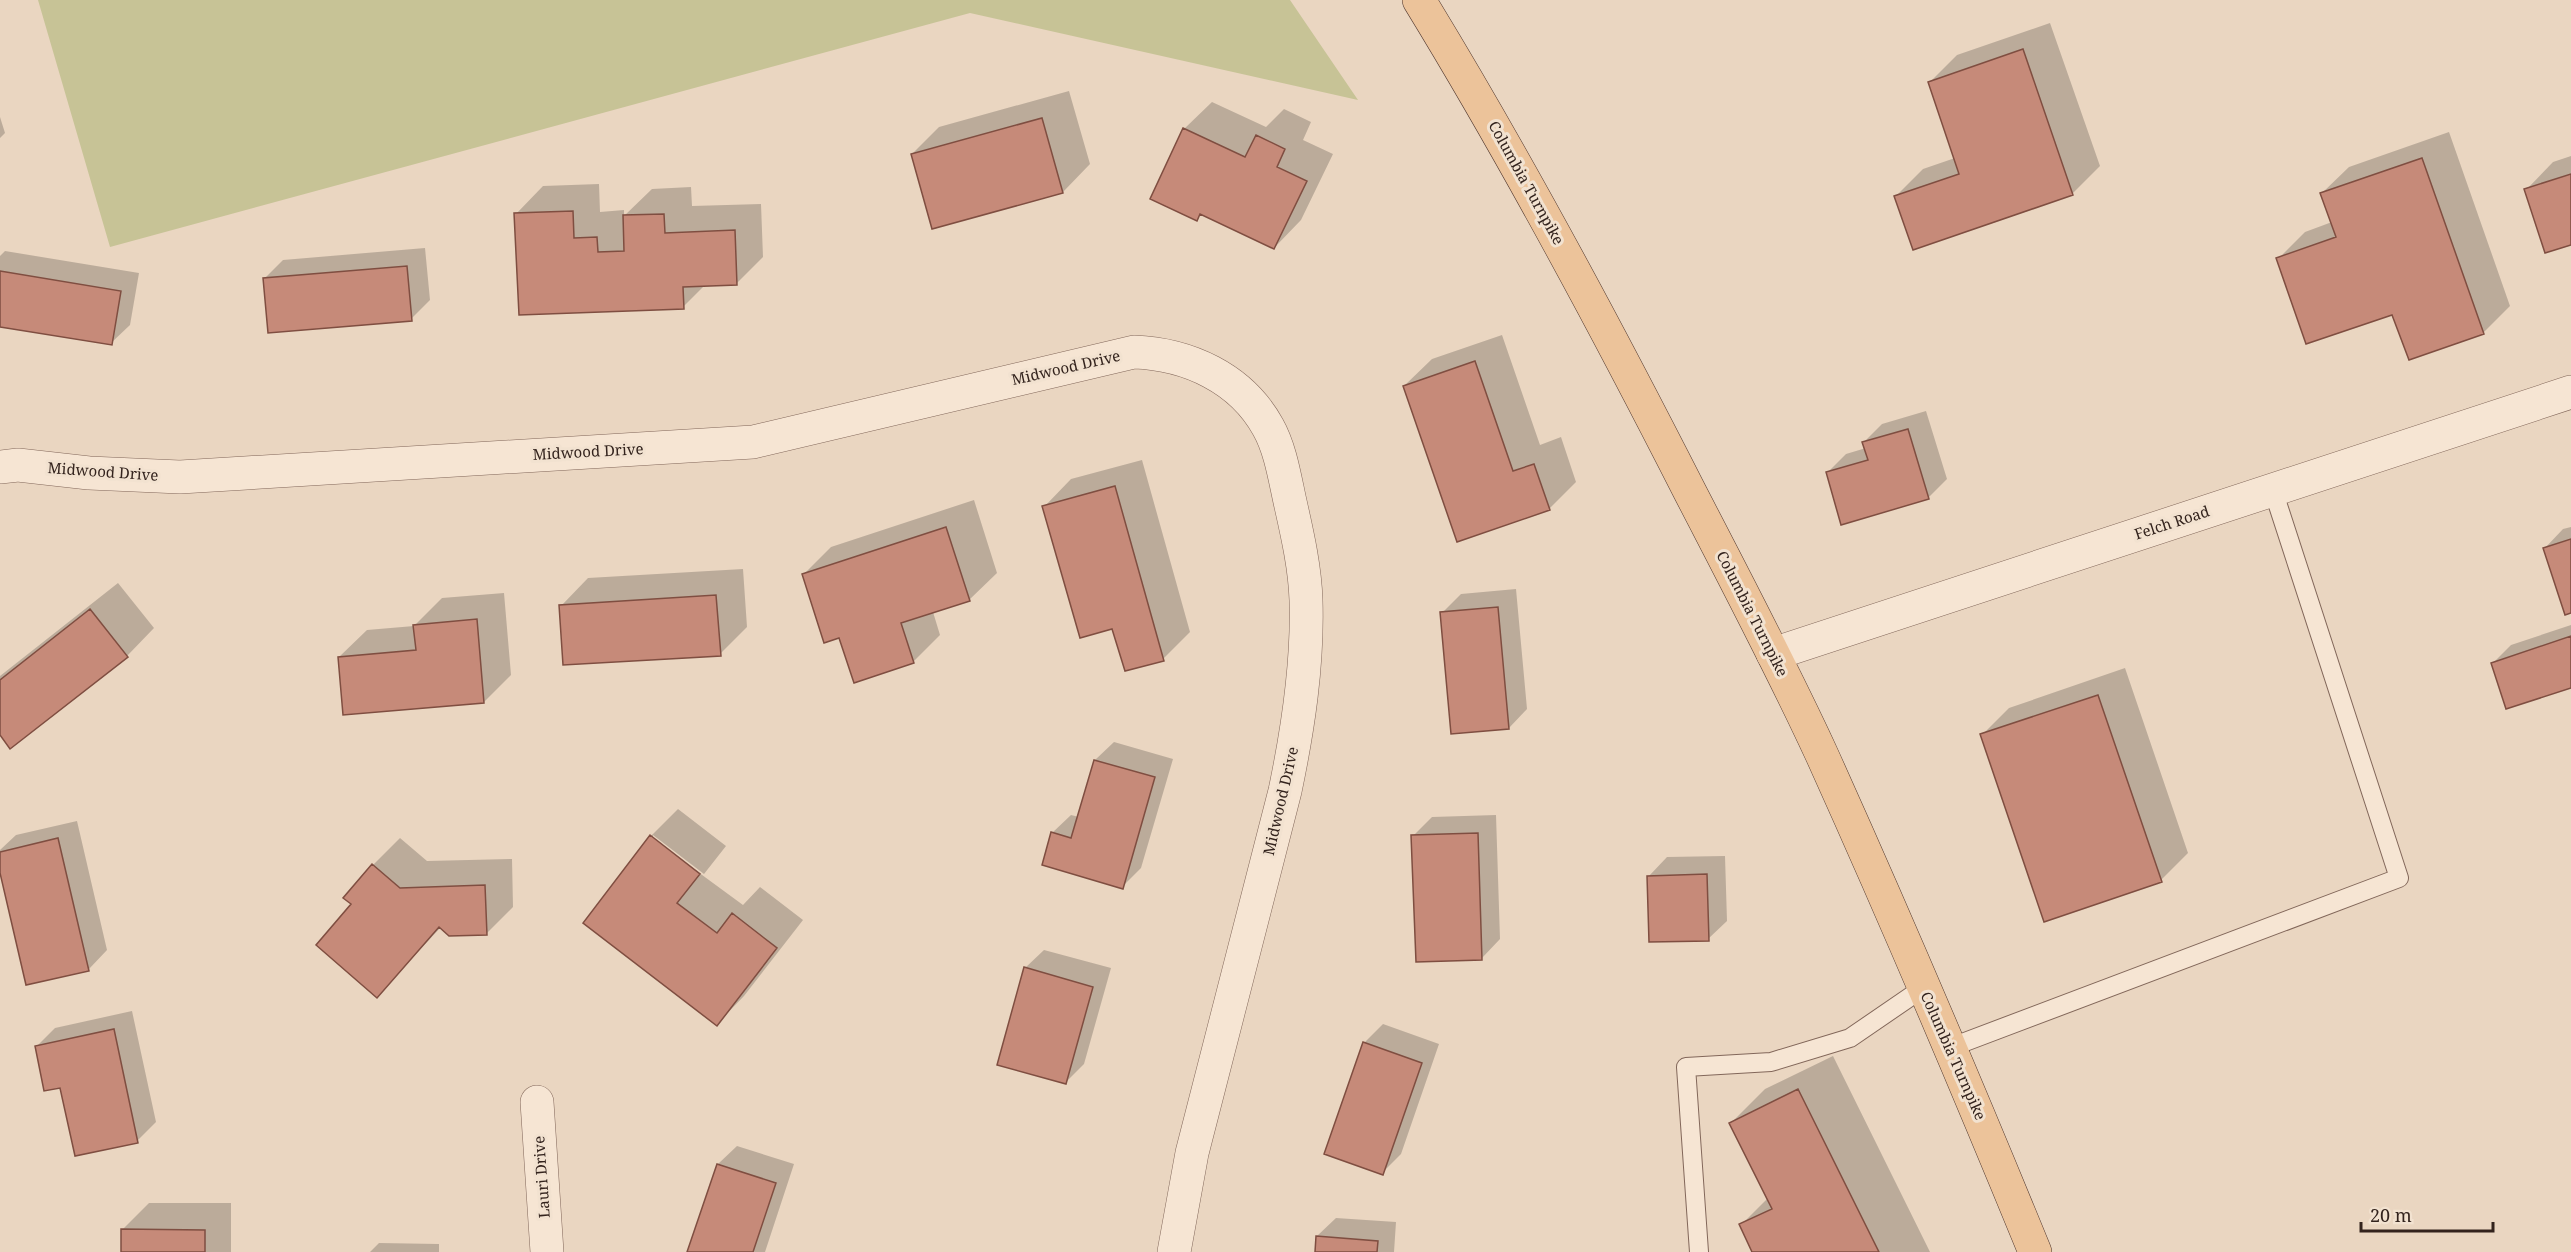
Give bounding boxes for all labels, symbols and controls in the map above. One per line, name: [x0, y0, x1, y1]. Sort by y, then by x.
street label: Columbia Turnpike: [1485, 117, 1569, 248]
street label: Midwood Drive: [1009, 345, 1122, 389]
street label: Midwood Drive: [532, 438, 644, 464]
street label: Midwood Drive: [47, 457, 159, 485]
street label: Felch Road: [2132, 501, 2212, 544]
street label: Columbia Turnpike: [1713, 547, 1793, 680]
street label: Midwood Drive: [1258, 744, 1302, 857]
street label: Columbia Turnpike: [1917, 988, 1991, 1123]
street label: Lauri Drive: [528, 1135, 554, 1219]
scale bar: [2361, 1195, 2493, 1233]
text: 20 m: [2370, 1203, 2412, 1227]

